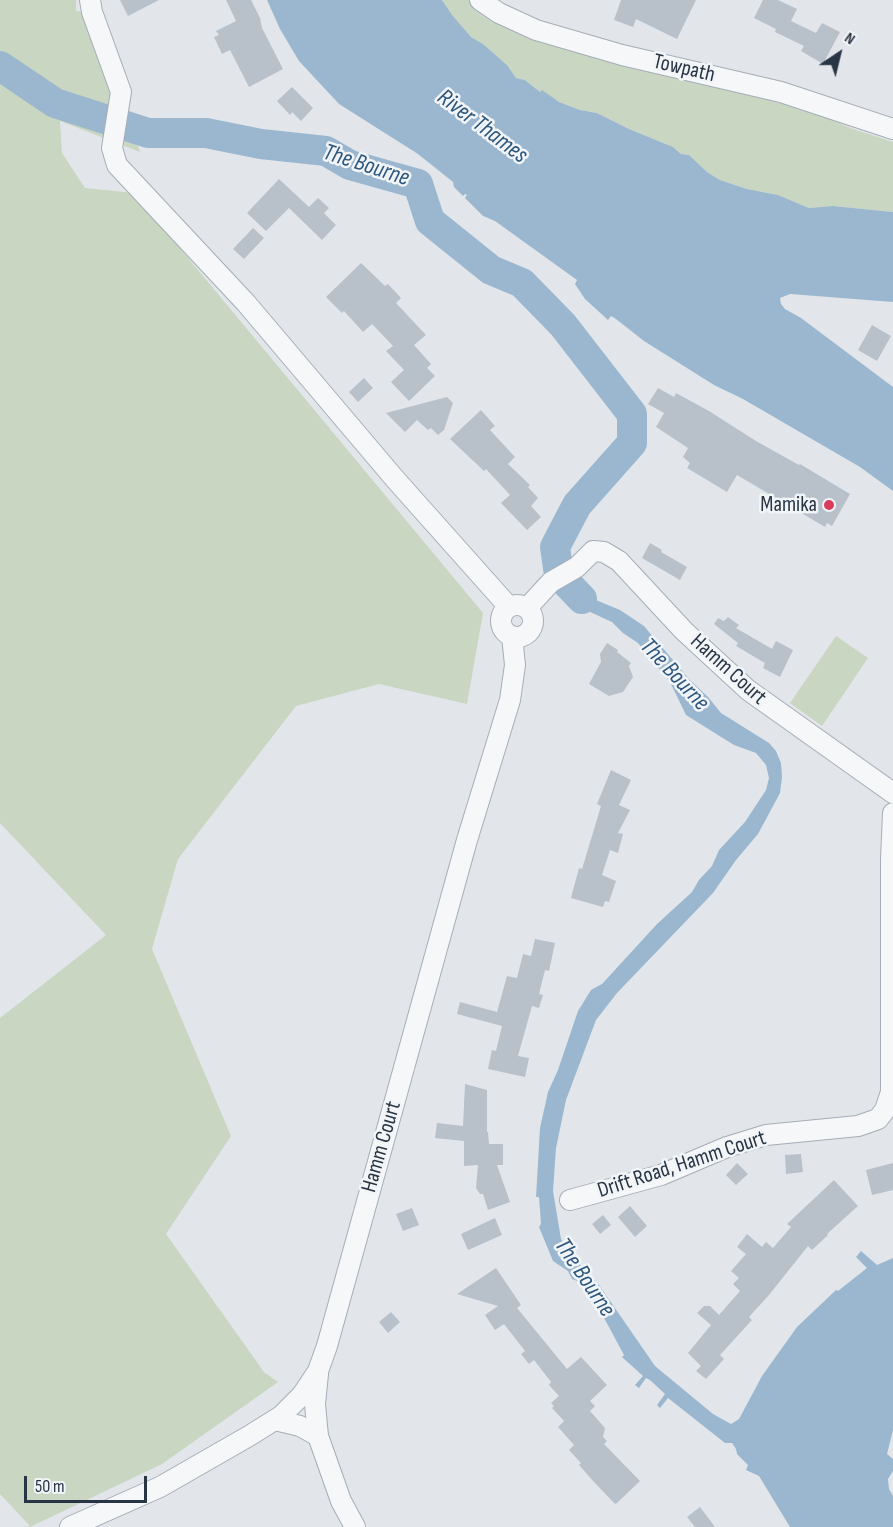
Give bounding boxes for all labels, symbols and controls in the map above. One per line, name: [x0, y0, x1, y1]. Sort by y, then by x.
north arrow: [809, 24, 869, 84]
text: N: [841, 29, 859, 49]
street label: Towpath: [651, 49, 717, 89]
water label: River Thames: [431, 84, 533, 170]
water label: The Bourne: [319, 139, 413, 193]
place label: Mamika: [760, 492, 817, 518]
marker: Mamika: [822, 498, 836, 512]
street label: Hamm Court: [684, 629, 772, 711]
water label: The Bourne: [633, 633, 715, 717]
street label: Hamm Court: [356, 1098, 408, 1196]
street label: Drift Road, Hamm Court: [594, 1125, 770, 1205]
water label: The Bourne: [547, 1233, 621, 1323]
scale bar: [27, 1464, 150, 1502]
text: 50 m: [35, 1476, 65, 1497]

